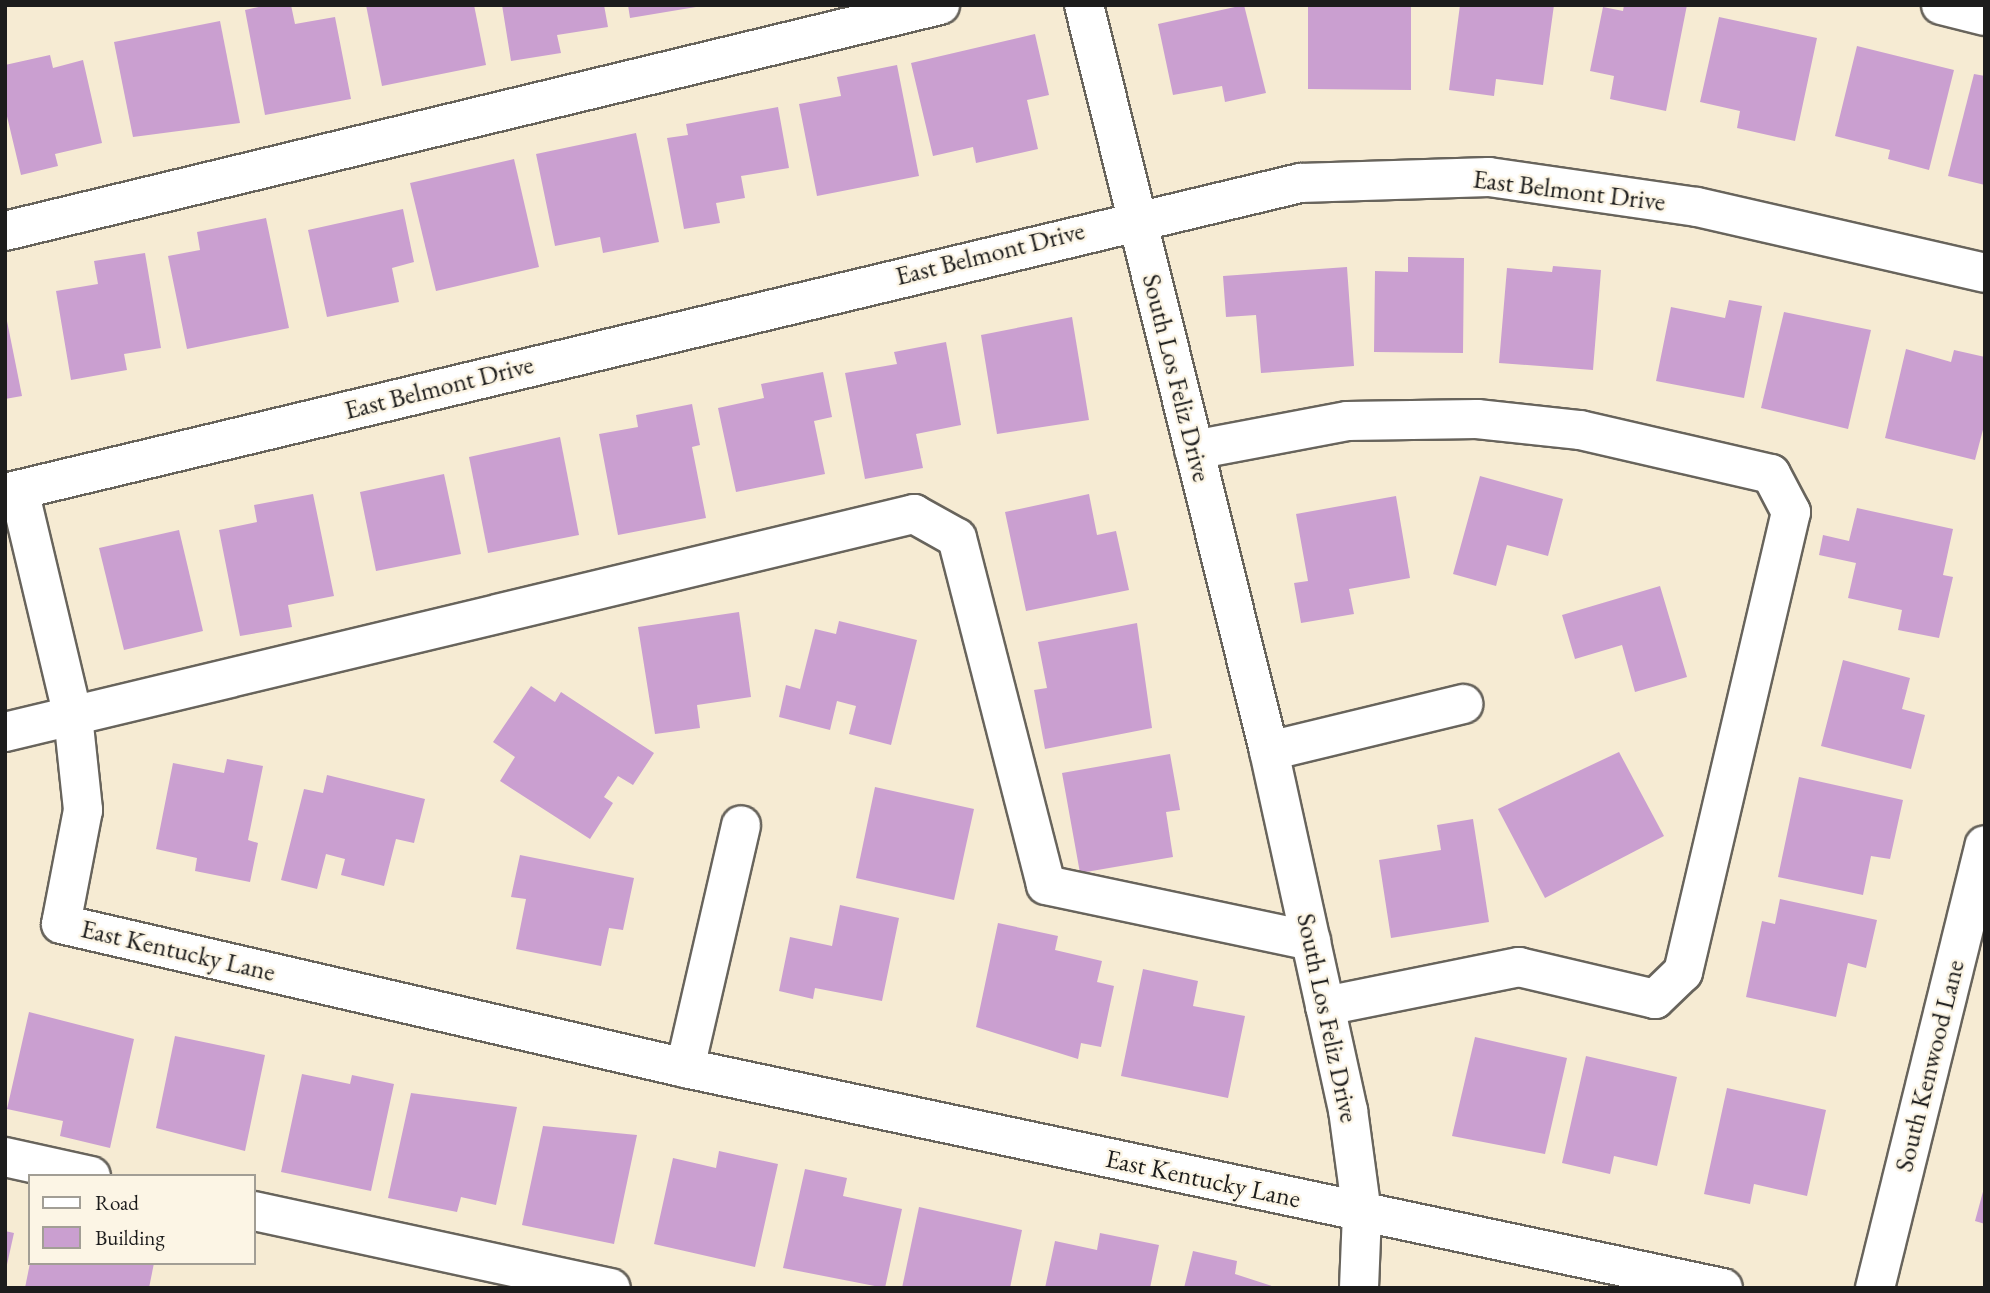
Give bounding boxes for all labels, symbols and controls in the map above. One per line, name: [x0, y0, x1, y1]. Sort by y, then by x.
street label: East Belmont Drive: [1471, 164, 1667, 218]
street label: East Belmont Drive: [892, 215, 1088, 293]
street label: South Los Feliz Drive: [1135, 271, 1217, 485]
street label: East Belmont Drive: [341, 349, 537, 427]
street label: South Los Feliz Drive: [1290, 911, 1364, 1125]
street label: East Kentucky Lane: [78, 913, 278, 989]
street label: South Kenwood Lane: [1889, 957, 1971, 1175]
street label: East Kentucky Lane: [1103, 1143, 1303, 1215]
legend: [28, 1174, 256, 1265]
text: Road: [95, 1189, 139, 1216]
text: Building: [95, 1224, 165, 1251]

